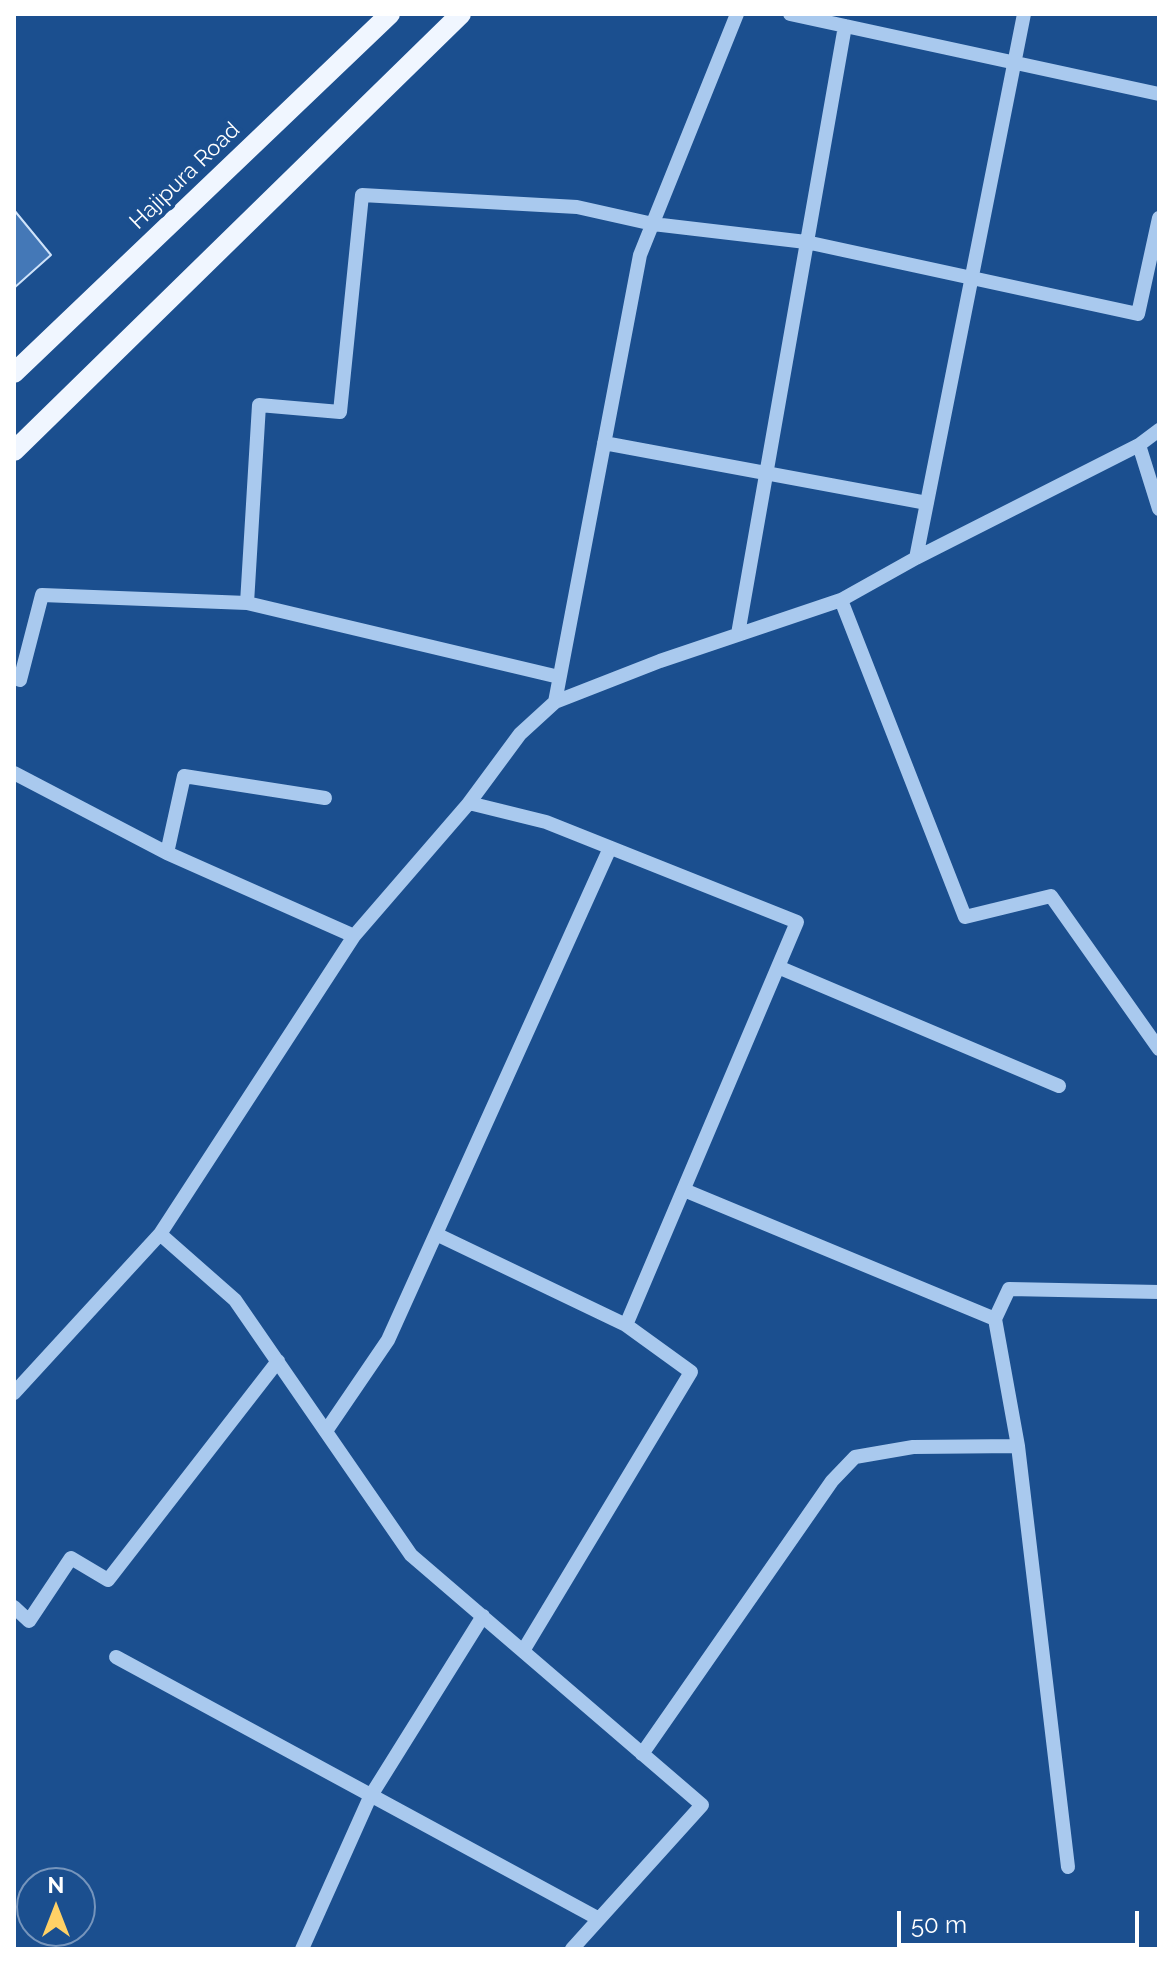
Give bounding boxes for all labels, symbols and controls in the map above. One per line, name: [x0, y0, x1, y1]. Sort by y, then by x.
street label: Hajipura Road: [125, 117, 245, 235]
north arrow: [16, 1867, 96, 1947]
text: N: [48, 1872, 64, 1898]
scale bar: [901, 1895, 1143, 1945]
text: 50 m: [911, 1910, 967, 1939]

